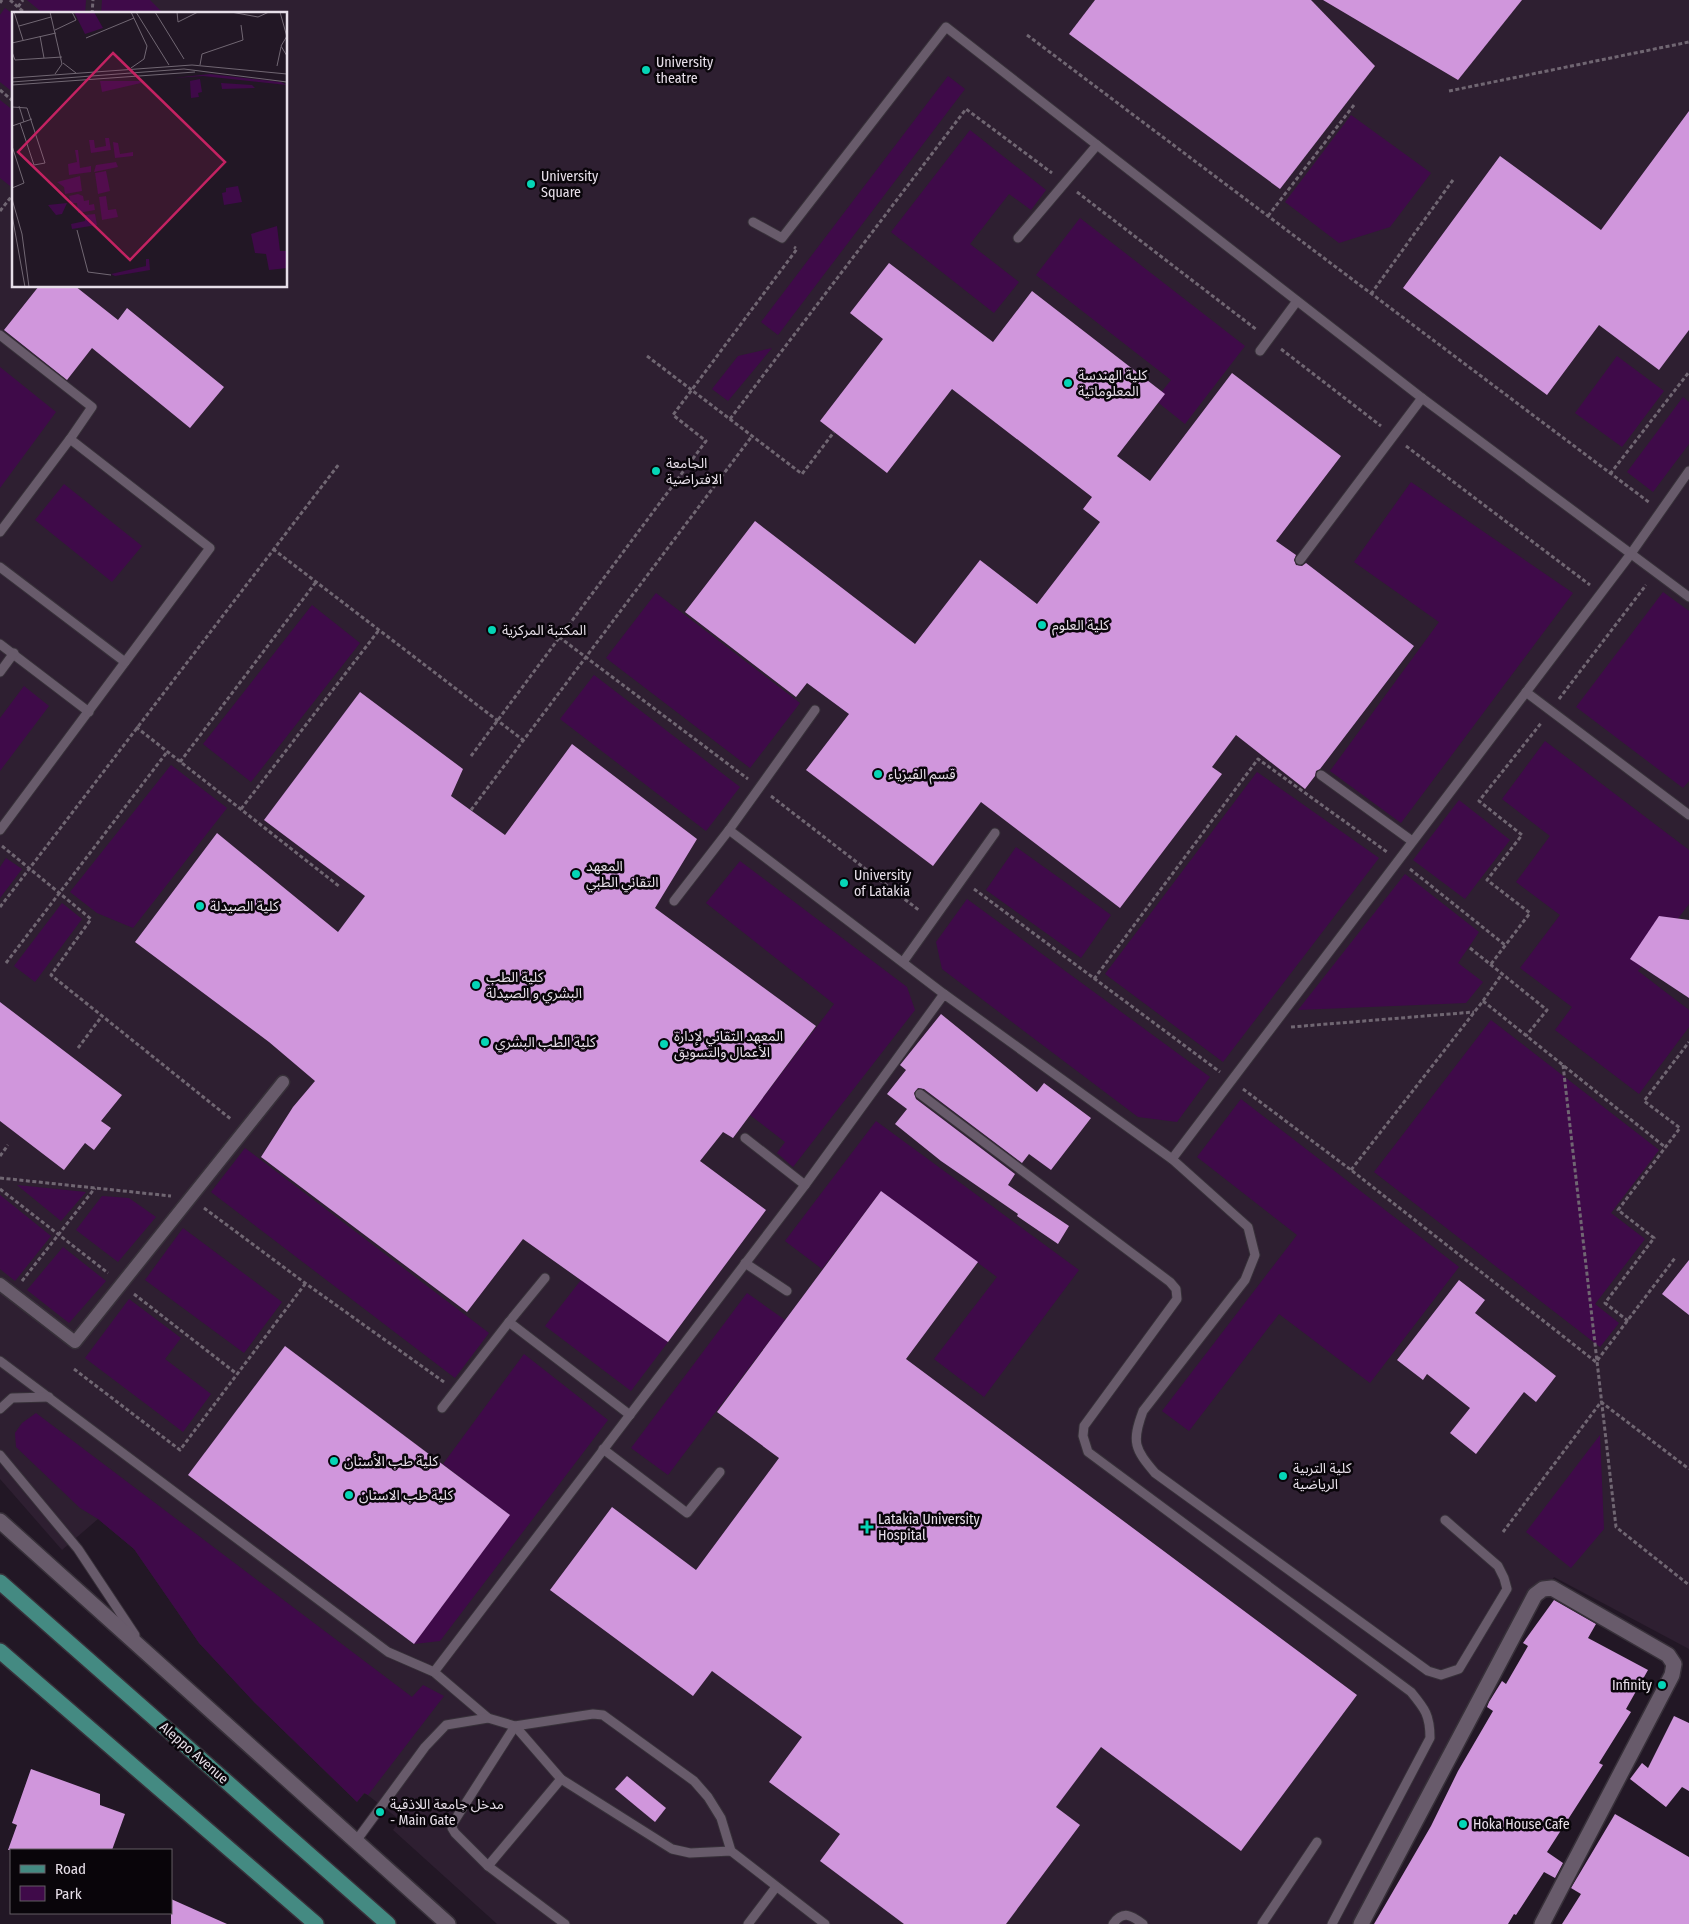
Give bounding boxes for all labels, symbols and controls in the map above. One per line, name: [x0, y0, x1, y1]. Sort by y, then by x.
inset map: [12, 12, 288, 288]
place label: University theatre: [656, 54, 714, 87]
marker: University theatre: [640, 64, 652, 76]
place label: University Square: [541, 168, 599, 201]
marker: University Square: [525, 178, 537, 190]
place label: كلية الهندسة المعلوماتية: [1078, 367, 1148, 400]
marker: كلية الهندسة المعلوماتية: [1062, 377, 1074, 389]
place label: الجامعة الافتراضية: [666, 455, 722, 488]
marker: الجامعة الافتراضية: [650, 465, 662, 477]
place label: كلية العلوم: [1052, 617, 1109, 636]
marker: كلية العلوم: [1036, 619, 1048, 631]
place label: المكتبة المركزية: [502, 622, 586, 639]
marker: المكتبة المركزية: [486, 624, 498, 636]
place label: قسم الفيزياء: [888, 766, 956, 785]
marker: قسم الفيزياء: [872, 768, 884, 780]
place label: المعهد التقاني الطبي: [586, 858, 659, 893]
place label: University of Latakia: [854, 867, 912, 900]
marker: المعهد التقاني الطبي: [570, 868, 582, 880]
marker: University of Latakia: [838, 877, 850, 889]
place label: كلية الصيدلة: [210, 898, 279, 915]
marker: كلية الصيدلة: [194, 900, 206, 912]
place label: كلية الطب البشري و الصيدلة: [486, 969, 582, 1004]
marker: كلية الطب البشري و الصيدلة: [470, 979, 482, 991]
place label: المعهد التقاني لإدارة الأعمال والتسويق: [674, 1028, 783, 1062]
place label: كلية الطب البشري: [495, 1034, 596, 1053]
marker: كلية الطب البشري: [479, 1036, 491, 1048]
marker: المعهد التقاني لإدارة الأعمال والتسويق: [658, 1038, 670, 1050]
place label: كلية طب الأسنان: [344, 1453, 439, 1470]
marker: كلية طب الأسنان: [328, 1455, 340, 1467]
place label: كلية التربية الرياضية: [1293, 1460, 1352, 1493]
marker: كلية التربية الرياضية: [1277, 1470, 1289, 1482]
place label: كلية طب الاسنان: [359, 1487, 454, 1504]
marker: كلية طب الاسنان: [343, 1489, 355, 1501]
place label: Latakia University Hospital: [878, 1511, 980, 1544]
marker: Latakia University Hospital: [860, 1520, 874, 1534]
place label: Infinity: [1612, 1677, 1653, 1694]
marker: Infinity: [1656, 1679, 1668, 1691]
street label: Aleppo Avenue: [156, 1719, 232, 1788]
place label: مدخل جامعة اللاذقية - Main Gate: [390, 1796, 504, 1829]
marker: مدخل جامعة اللاذقية - Main Gate: [374, 1806, 386, 1818]
place label: Hoka House Cafe: [1473, 1816, 1570, 1833]
marker: Hoka House Cafe: [1457, 1818, 1469, 1830]
legend: [10, 1849, 172, 1914]
text: Road: [55, 1860, 86, 1878]
text: Park: [55, 1885, 82, 1903]

